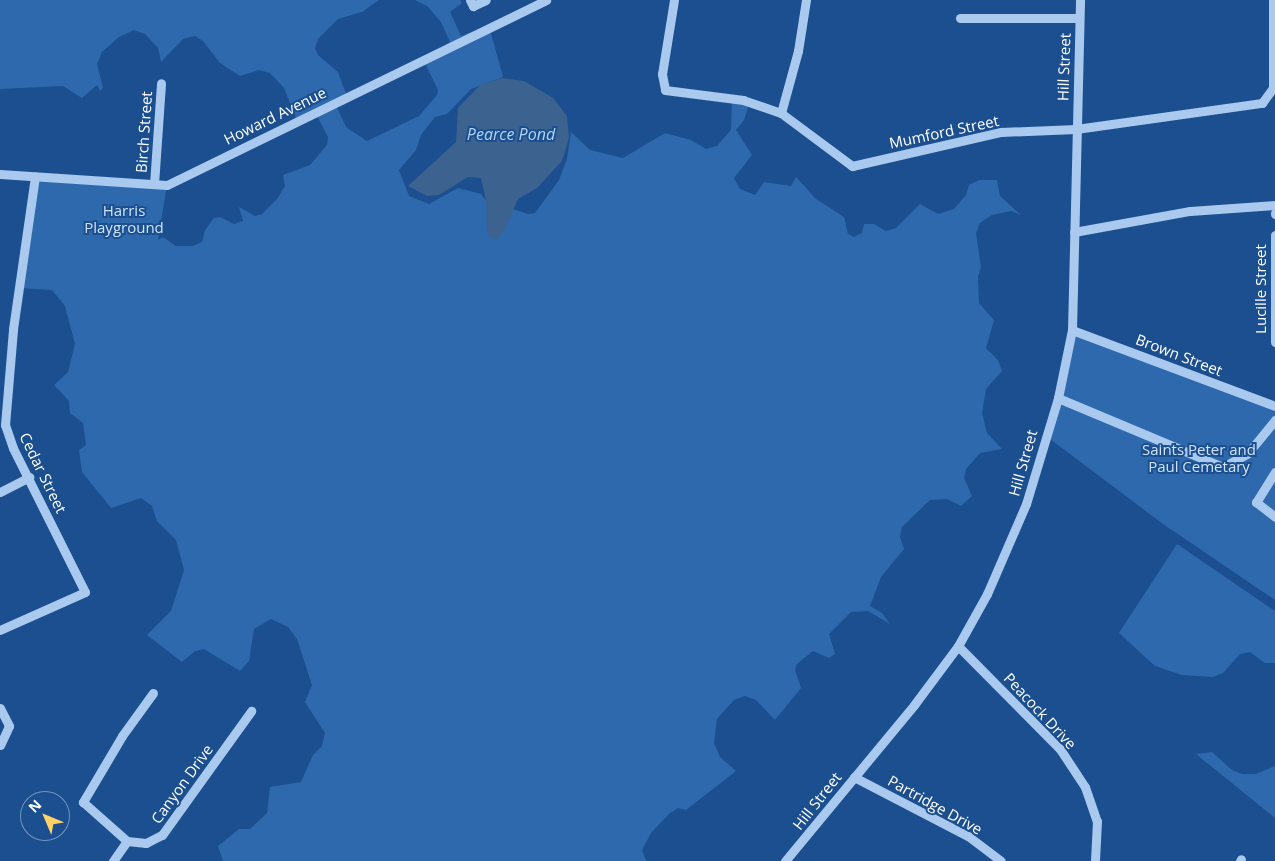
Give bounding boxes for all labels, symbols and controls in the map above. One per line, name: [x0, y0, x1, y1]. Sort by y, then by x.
street label: Hill Street: [1054, 33, 1074, 101]
street label: Howard Avenue: [221, 83, 329, 149]
street label: Birch Street: [132, 91, 156, 173]
street label: Mumford Street: [887, 112, 1001, 152]
water label: Pearce Pond: [467, 124, 555, 144]
park label: Harris Playground: [84, 201, 164, 236]
street label: Lucille Street: [1252, 244, 1270, 334]
street label: Brown Street: [1133, 330, 1225, 380]
street label: Hill Street: [1005, 428, 1041, 498]
street label: Cedar Street: [16, 430, 70, 516]
park label: Saints Peter and Paul Cemetary: [1142, 440, 1256, 475]
street label: Peacock Drive: [1000, 669, 1080, 753]
street label: Canyon Drive: [147, 741, 217, 827]
street label: Hill Street: [789, 769, 845, 833]
street label: Partridge Drive: [885, 772, 985, 838]
north arrow: [20, 791, 70, 841]
text: N: [24, 795, 45, 816]

